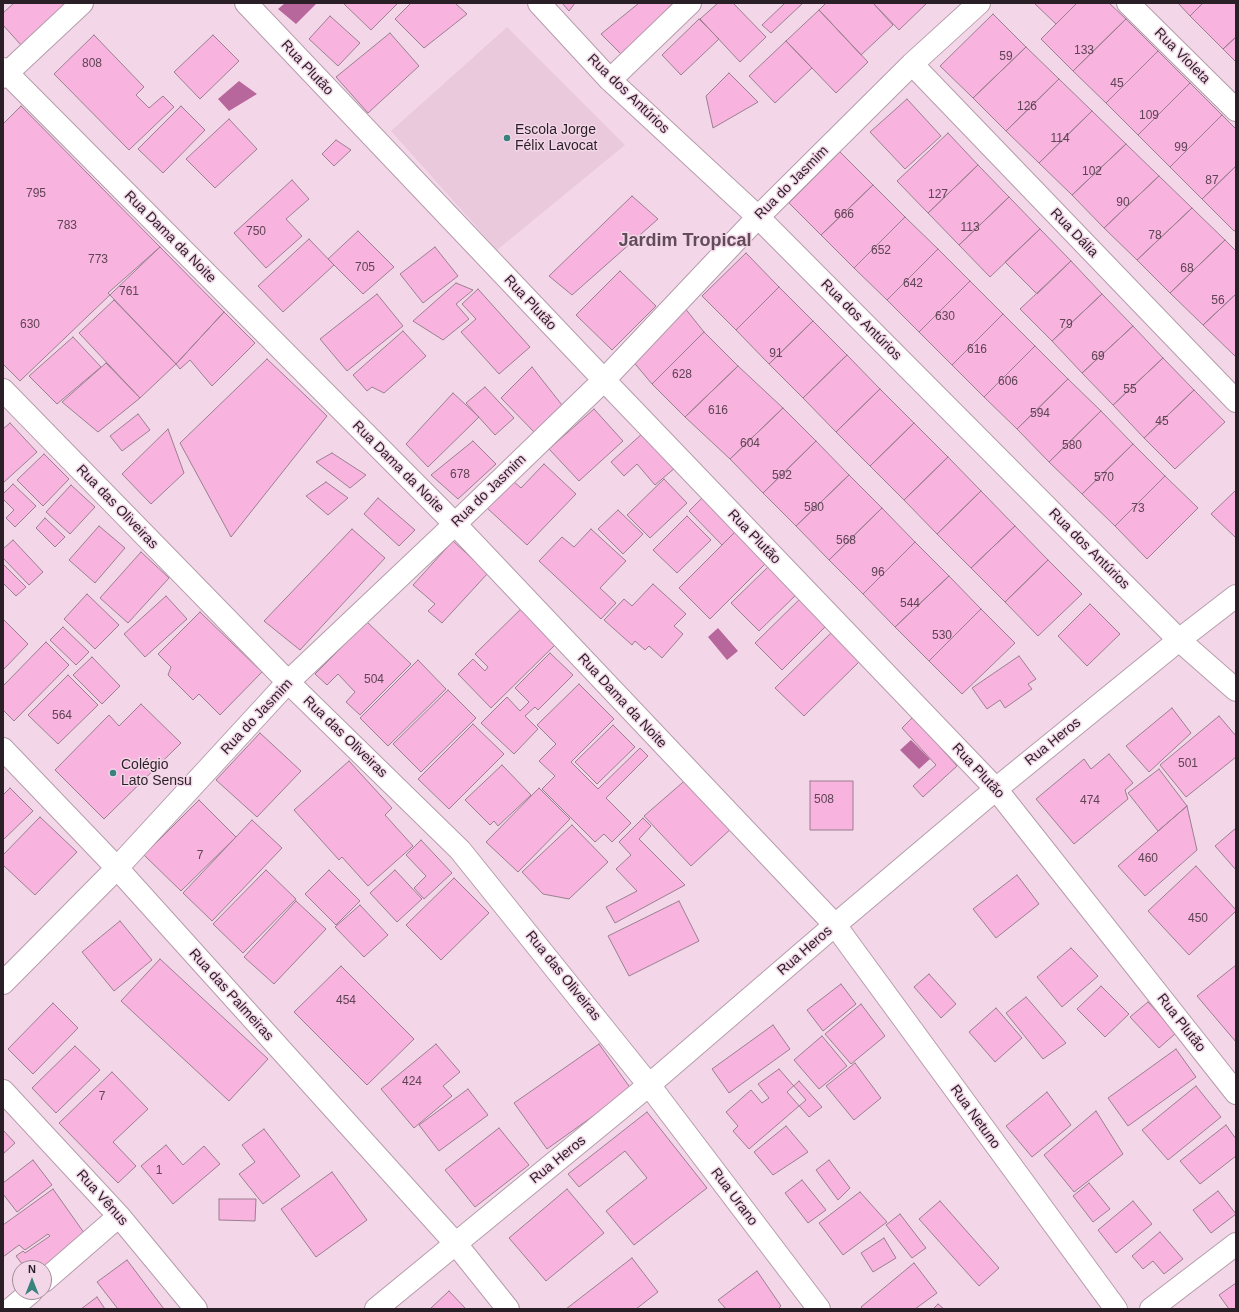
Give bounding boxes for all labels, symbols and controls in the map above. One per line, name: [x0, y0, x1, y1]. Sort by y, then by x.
street label: Rua Violeta: [1151, 25, 1213, 87]
street label: Rua Plutão: [277, 37, 337, 99]
house number: 133: [1074, 44, 1094, 58]
house number: 59: [999, 50, 1013, 64]
street label: Rua dos Antúrios: [584, 51, 672, 137]
house number: 808: [82, 57, 102, 71]
house number: 45: [1110, 77, 1124, 91]
house number: 126: [1017, 100, 1037, 114]
house number: 109: [1139, 109, 1159, 123]
place label: Escola Jorge Félix Lavocat: [515, 122, 597, 154]
house number: 114: [1050, 132, 1070, 146]
marker: Escola Jorge Félix Lavocat: [502, 133, 512, 143]
house number: 99: [1174, 141, 1188, 155]
street label: Rua do Jasmim: [752, 143, 832, 223]
house number: 102: [1082, 165, 1102, 179]
house number: 87: [1205, 174, 1219, 188]
house number: 795: [26, 187, 46, 201]
street label: Rua Dama da Noite: [121, 188, 219, 286]
house number: 127: [928, 188, 948, 202]
house number: 90: [1116, 196, 1130, 210]
street label: Rua Dália: [1047, 205, 1101, 261]
house number: 666: [834, 208, 854, 222]
house number: 783: [57, 219, 77, 233]
house number: 113: [960, 221, 980, 235]
house number: 750: [246, 225, 266, 239]
house number: 78: [1148, 229, 1162, 243]
district label: Jardim Tropical: [618, 230, 752, 252]
house number: 652: [871, 244, 891, 258]
house number: 773: [88, 253, 108, 267]
house number: 705: [355, 261, 375, 275]
house number: 68: [1180, 262, 1194, 276]
street label: Rua Plutão: [500, 272, 560, 334]
street label: Rua dos Antúrios: [817, 276, 905, 364]
house number: 642: [903, 277, 923, 291]
house number: 761: [119, 285, 139, 299]
house number: 56: [1211, 294, 1225, 308]
house number: 630: [935, 310, 955, 324]
house number: 630: [20, 318, 40, 332]
house number: 79: [1059, 318, 1073, 332]
house number: 616: [967, 343, 987, 357]
house number: 91: [769, 347, 783, 361]
house number: 69: [1091, 350, 1105, 364]
house number: 628: [672, 368, 692, 382]
house number: 606: [998, 375, 1018, 389]
house number: 55: [1123, 383, 1137, 397]
house number: 616: [708, 404, 728, 418]
house number: 594: [1030, 407, 1050, 421]
house number: 45: [1155, 415, 1169, 429]
street label: Rua Dama da Noite: [349, 418, 447, 516]
house number: 604: [740, 437, 760, 451]
house number: 580: [1062, 439, 1082, 453]
street label: Rua do Jasmim: [448, 451, 530, 531]
street label: Rua das Oliveiras: [73, 461, 161, 553]
house number: 678: [450, 468, 470, 482]
house number: 592: [772, 469, 792, 483]
house number: 570: [1094, 471, 1114, 485]
house number: 580: [804, 501, 824, 515]
house number: 73: [1131, 502, 1145, 516]
street label: Rua dos Antúrios: [1045, 505, 1133, 593]
street label: Rua Plutão: [724, 506, 784, 568]
house number: 568: [836, 534, 856, 548]
house number: 96: [871, 566, 885, 580]
house number: 544: [900, 597, 920, 611]
house number: 530: [932, 629, 952, 643]
street label: Rua Dama da Noite: [574, 650, 670, 752]
house number: 504: [364, 673, 384, 687]
street label: Rua do Jasmim: [218, 676, 296, 758]
street label: Rua das Oliveiras: [299, 693, 391, 781]
house number: 564: [52, 709, 72, 723]
street label: Rua Heros: [1022, 714, 1084, 770]
street label: Rua Plutão: [948, 740, 1008, 802]
place label: Colégio Lato Sensu: [121, 757, 192, 790]
house number: 501: [1178, 757, 1198, 771]
marker: Colégio Lato Sensu: [108, 768, 118, 778]
house number: 508: [814, 793, 834, 807]
house number: 474: [1080, 794, 1100, 808]
house number: 7: [197, 849, 203, 863]
house number: 460: [1138, 852, 1158, 866]
house number: 450: [1188, 912, 1208, 926]
street label: Rua Heros: [774, 923, 836, 979]
street label: Rua das Oliveiras: [522, 928, 604, 1024]
street label: Rua das Palmeiras: [185, 945, 277, 1045]
street label: Rua Plutão: [1153, 991, 1209, 1055]
house number: 454: [336, 994, 356, 1008]
house number: 424: [402, 1075, 422, 1089]
street label: Rua Netuno: [946, 1082, 1004, 1152]
house number: 7: [99, 1090, 105, 1104]
street label: Rua Heros: [527, 1132, 589, 1188]
house number: 1: [156, 1164, 162, 1178]
street label: Rua Urano: [707, 1165, 761, 1229]
street label: Rua Vênus: [73, 1167, 131, 1229]
north arrow: [12, 1260, 52, 1300]
text: N: [28, 1263, 36, 1275]

